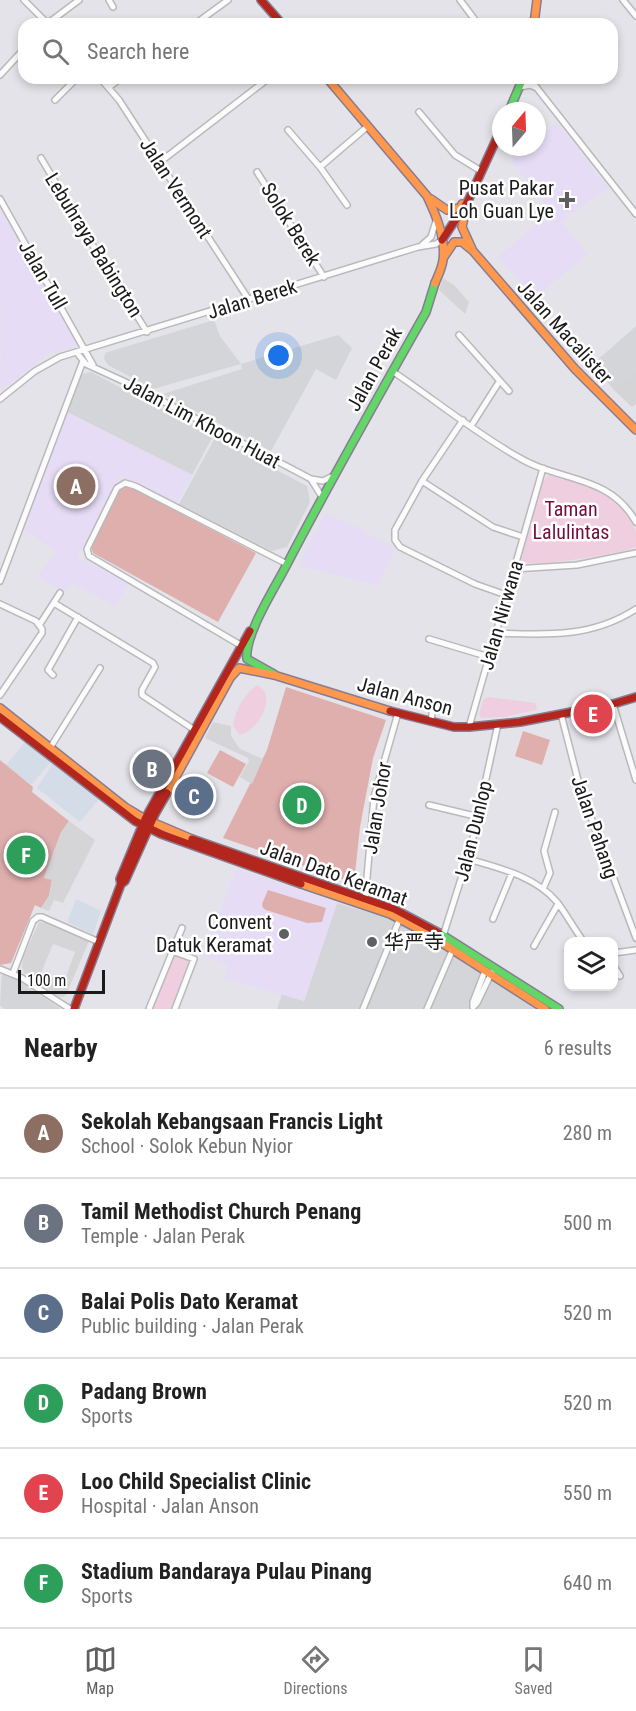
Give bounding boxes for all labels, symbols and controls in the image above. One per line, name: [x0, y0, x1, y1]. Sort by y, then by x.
search box: [18, 18, 618, 84]
icon: search: [39, 35, 72, 68]
text: Search here: [87, 39, 189, 64]
north arrow: [492, 102, 546, 156]
street label: Jalan Vermont: [135, 133, 217, 243]
street label: Lebuhraya Babington: [40, 168, 148, 322]
place label: Pusat Pakar Loh Guan Lye: [449, 176, 554, 223]
street label: Solok Berek: [256, 178, 326, 270]
marker: Pusat Pakar Loh Guan Lye: [558, 191, 576, 209]
street label: Jalan Tull: [14, 236, 72, 314]
street label: Jalan Berek: [204, 274, 300, 324]
street label: Jalan Macalister: [512, 275, 618, 389]
street label: Jalan Perak: [341, 323, 407, 415]
your location: [264, 341, 293, 370]
street label: Jalan Lim Khoon Huat: [120, 371, 284, 473]
pin: A: [56, 464, 96, 508]
park label: Taman Lalulintas: [533, 497, 609, 544]
street label: Jalan Nirwana: [474, 557, 528, 673]
street label: Jalan Anson: [355, 672, 455, 720]
pin: E: [574, 692, 612, 736]
pin: B: [132, 746, 172, 792]
street label: Jalan Johor: [358, 760, 396, 856]
street label: Jalan Pahang: [566, 772, 624, 882]
pin: C: [174, 774, 214, 818]
street label: Jalan Dunlop: [449, 778, 497, 884]
pin: D: [282, 782, 322, 828]
pin: F: [6, 832, 46, 878]
street label: Jalan Dato Keramat: [257, 835, 411, 911]
place label: Convent Datuk Keramat: [156, 910, 272, 957]
marker: Convent Datuk Keramat: [277, 927, 291, 941]
place label: 华严寺: [384, 930, 444, 954]
marker: 华严寺: [365, 935, 379, 949]
map controls: [564, 937, 618, 991]
button: layers: [564, 937, 618, 991]
scale bar: [18, 967, 105, 995]
text: 100 m: [27, 971, 66, 990]
text: Nearby: [24, 1033, 98, 1063]
text: 6 results: [544, 1036, 612, 1060]
text: Sekolah Kebangsaan Francis Light: [81, 1109, 383, 1134]
text: A: [38, 1121, 49, 1145]
text: 280 m: [563, 1121, 612, 1145]
text: School · Solok Kebun Nyior: [81, 1134, 293, 1158]
text: Tamil Methodist Church Penang: [81, 1199, 361, 1224]
text: B: [38, 1211, 49, 1235]
text: 500 m: [563, 1211, 612, 1235]
text: Temple · Jalan Perak: [81, 1224, 245, 1248]
text: Balai Polis Dato Keramat: [81, 1289, 298, 1314]
text: C: [38, 1301, 49, 1325]
text: 520 m: [563, 1301, 612, 1325]
text: Public building · Jalan Perak: [81, 1314, 304, 1338]
text: Padang Brown: [81, 1379, 207, 1404]
text: D: [38, 1391, 49, 1415]
text: 520 m: [563, 1391, 612, 1415]
text: Sports: [81, 1404, 133, 1428]
text: Loo Child Specialist Clinic: [81, 1469, 311, 1494]
text: E: [39, 1481, 48, 1505]
text: 550 m: [563, 1481, 612, 1505]
text: Hospital · Jalan Anson: [81, 1494, 259, 1518]
text: Stadium Bandaraya Pulau Pinang: [81, 1559, 372, 1584]
text: F: [39, 1571, 48, 1595]
text: 640 m: [563, 1571, 612, 1595]
text: Sports: [81, 1584, 133, 1608]
tab: Map: [84, 1643, 117, 1698]
tab: Directions: [284, 1643, 347, 1698]
tab: Saved: [514, 1643, 552, 1698]

